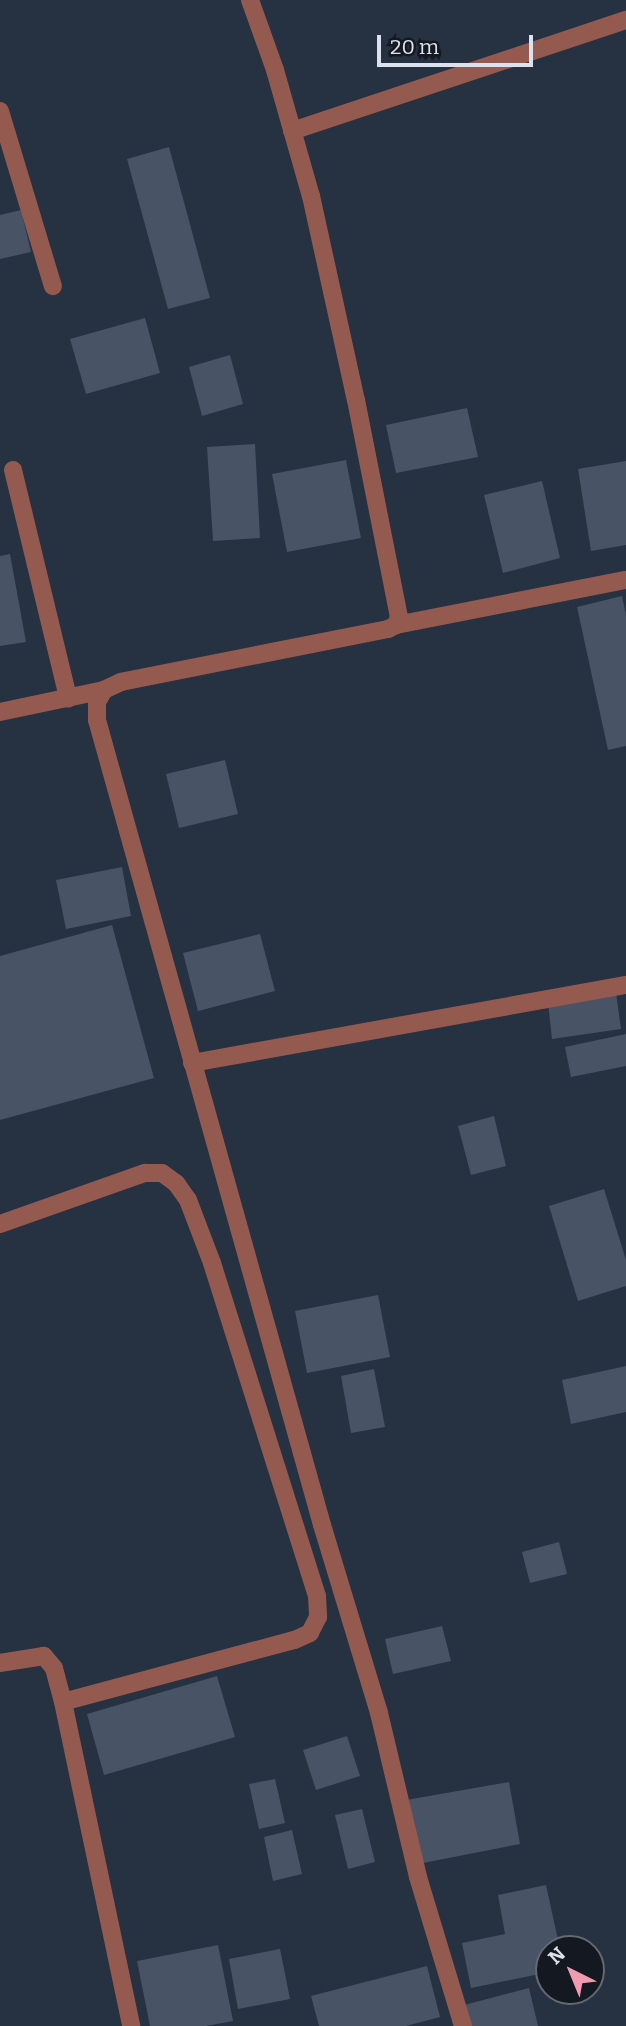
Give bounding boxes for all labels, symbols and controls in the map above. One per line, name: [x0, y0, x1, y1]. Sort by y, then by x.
scale bar: [381, 21, 537, 65]
text: 20 m: [390, 34, 439, 60]
north arrow: [535, 1935, 605, 2005]
text: N: [543, 1942, 570, 1969]

